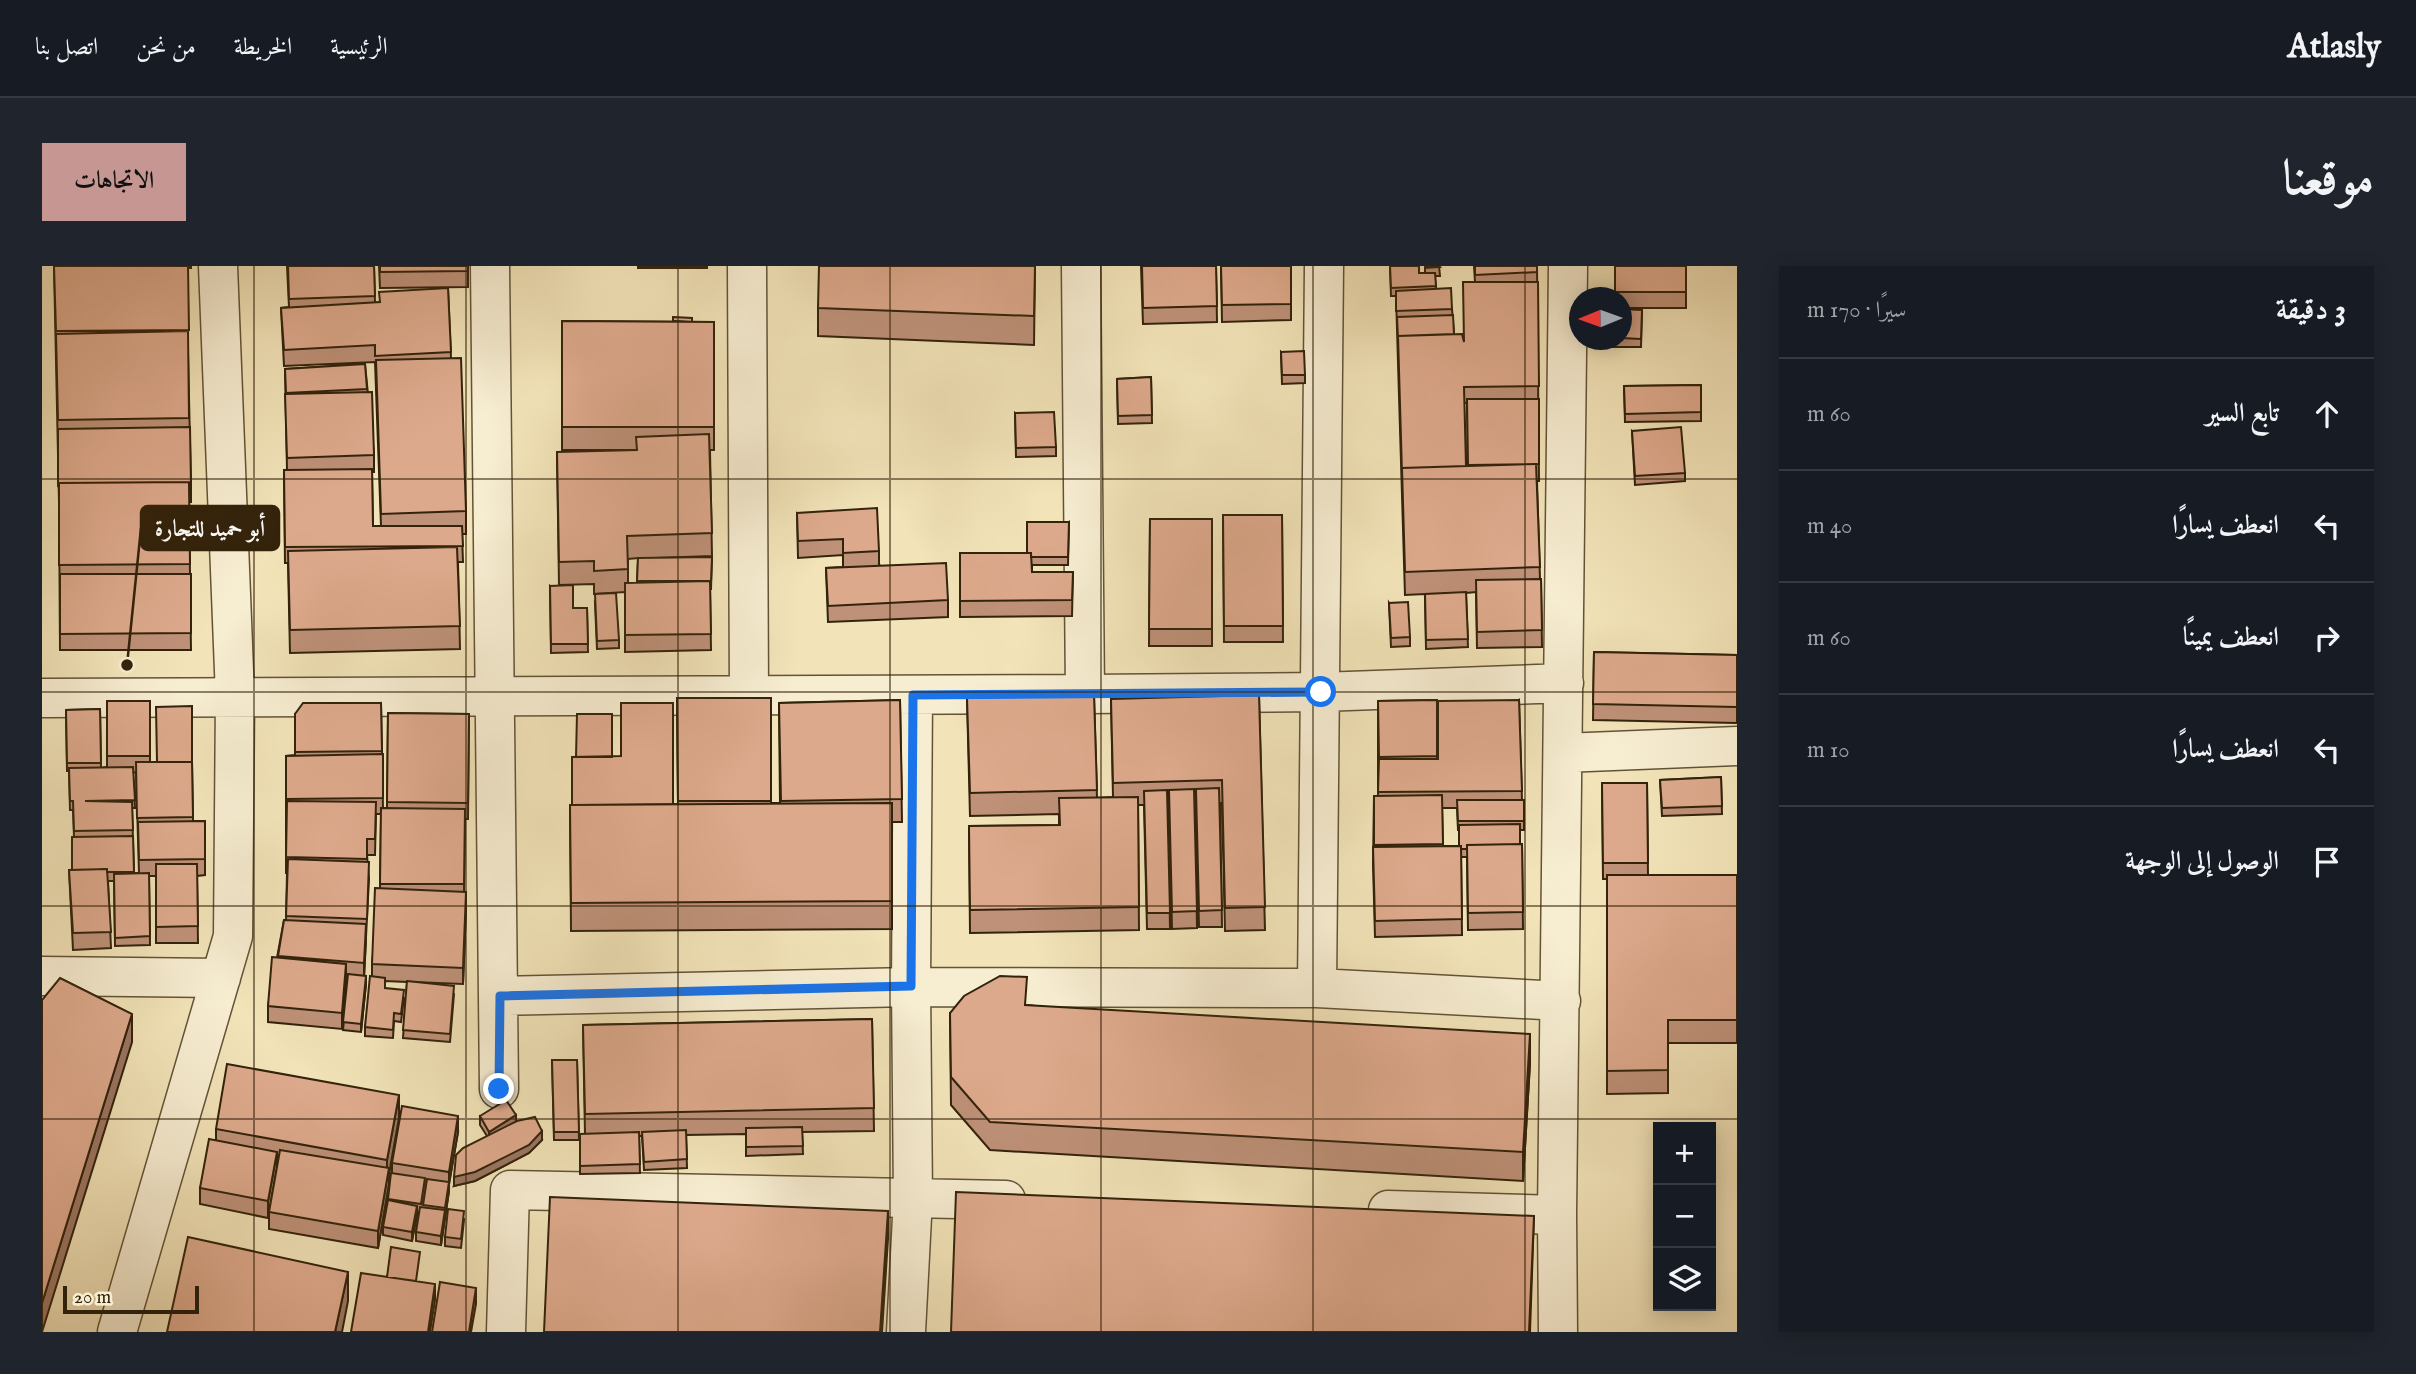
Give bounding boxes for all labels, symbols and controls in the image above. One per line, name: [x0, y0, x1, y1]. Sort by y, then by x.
text: Atlasly: [2288, 27, 2381, 69]
text: اتصل بنا: [35, 32, 98, 63]
text: من نحن: [136, 32, 196, 63]
text: الخريطة: [234, 32, 292, 63]
text: الرئيسية: [330, 32, 388, 63]
button: الاتجاهات: [42, 143, 186, 221]
text: موقعنا: [2282, 150, 2374, 212]
north arrow: [1569, 287, 1632, 350]
text: 3 دقيقة: [2276, 292, 2346, 330]
text: سيرًا · 170 m: [1807, 296, 1906, 325]
icon: ahead: [2308, 395, 2346, 433]
text: تابع السير: [2205, 397, 2279, 430]
text: 60 m: [1807, 400, 1851, 429]
callout: أبو حميد للتجارة: [141, 506, 279, 550]
icon: left: [2308, 507, 2346, 545]
text: انعطف يسارًا: [2172, 509, 2279, 542]
text: أبو حميد للتجارة: [155, 512, 266, 544]
text: 40 m: [1807, 512, 1852, 541]
icon: right: [2308, 619, 2346, 657]
text: انعطف يمينًا: [2183, 621, 2279, 654]
text: 60 m: [1807, 624, 1851, 653]
route start: [1305, 676, 1336, 707]
icon: left: [2308, 731, 2346, 769]
text: انعطف يسارًا: [2172, 733, 2279, 766]
text: 10 m: [1807, 736, 1850, 765]
icon: arrive: [2308, 843, 2346, 881]
text: الوصول إلى الوجهة: [2125, 845, 2279, 878]
route end: [483, 1073, 514, 1104]
map controls: [1653, 1122, 1716, 1311]
button: +: [1653, 1122, 1716, 1185]
button: −: [1653, 1185, 1716, 1248]
button: layers: [1653, 1248, 1716, 1311]
scale bar: [63, 1283, 200, 1315]
text: 20 m: [74, 1286, 111, 1310]

